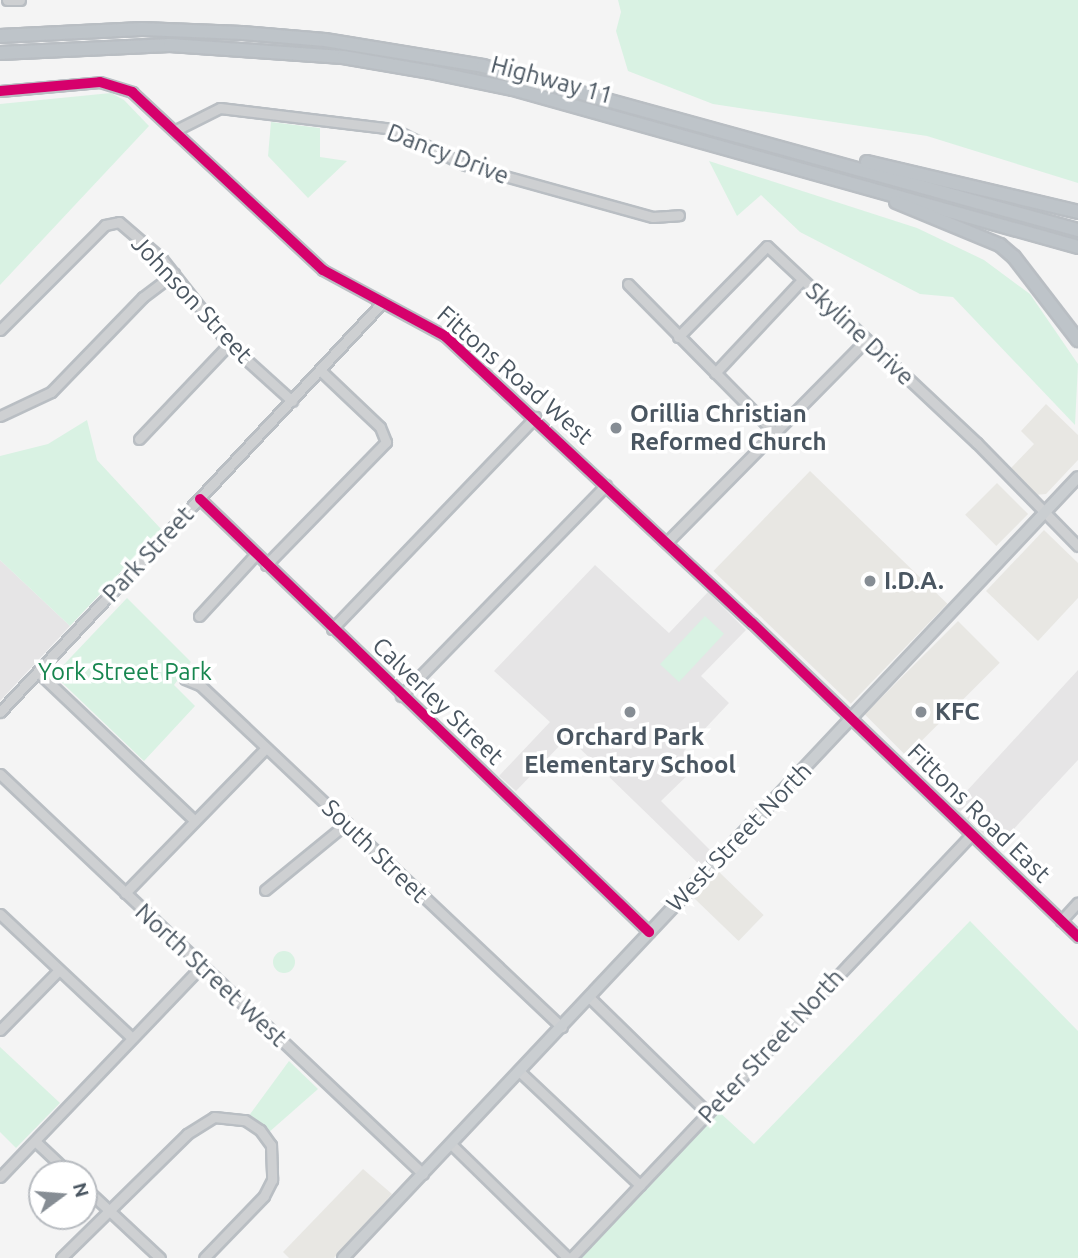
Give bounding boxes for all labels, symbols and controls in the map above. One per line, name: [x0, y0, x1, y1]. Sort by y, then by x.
street label: Highway 11: [488, 50, 616, 110]
street label: Dancy Drive: [383, 118, 513, 190]
street label: Johnson Street: [126, 229, 258, 369]
street label: Skyline Drive: [800, 277, 920, 391]
street label: Fittons Road West: [431, 300, 599, 450]
place label: Orillia Christian Reformed Church: [630, 400, 827, 456]
marker: Orillia Christian Reformed Church: [608, 420, 624, 436]
street label: Park Street: [96, 500, 200, 608]
place label: I.D.A.: [884, 567, 944, 595]
marker: I.D.A.: [862, 573, 878, 589]
street label: Calverley Street: [367, 631, 509, 771]
park label: York Street Park: [38, 658, 212, 686]
place label: KFC: [935, 698, 980, 726]
marker: Orchard Park Elementary School: [622, 704, 638, 720]
marker: KFC: [913, 704, 929, 720]
place label: Orchard Park Elementary School: [524, 723, 736, 779]
street label: Fittons Road East: [902, 738, 1056, 888]
street label: West Street North: [660, 756, 818, 918]
street label: South Street: [316, 793, 434, 909]
street label: North Street West: [129, 898, 293, 1052]
street label: Peter Street North: [692, 963, 850, 1129]
north arrow: [28, 1160, 98, 1230]
text: N: [69, 1180, 94, 1200]

